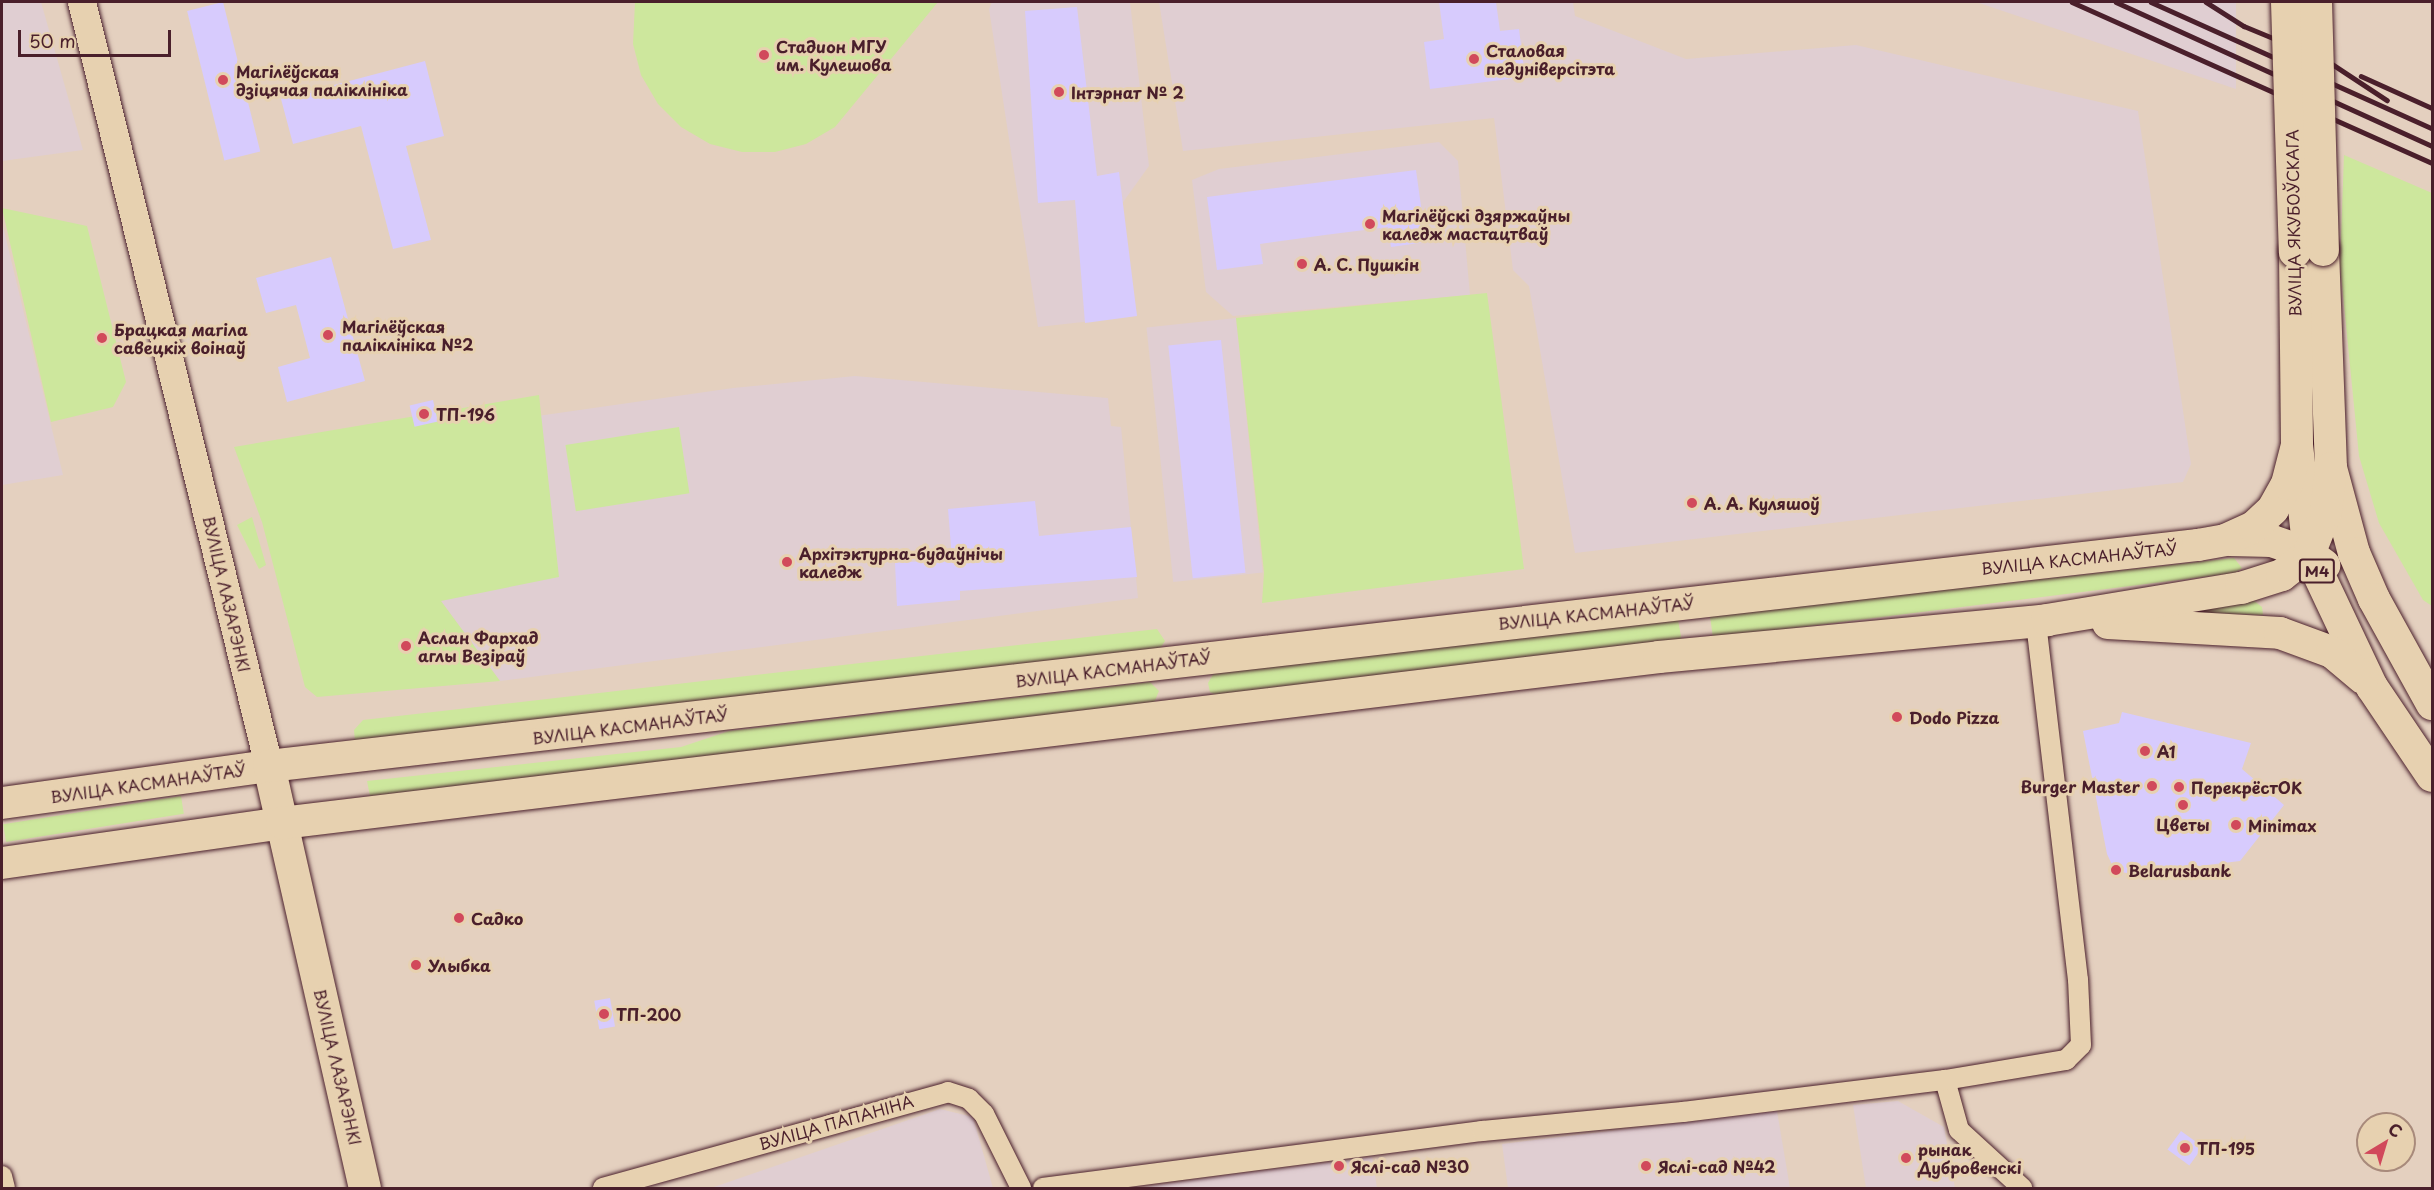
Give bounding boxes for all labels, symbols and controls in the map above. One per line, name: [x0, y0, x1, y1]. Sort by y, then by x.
scale bar: [21, 18, 174, 56]
text: 50 m: [29, 27, 76, 54]
place label: Стадион МГУ им. Кулешова: [776, 36, 892, 74]
place label: Сталовая педуніверсітэта: [1486, 40, 1615, 78]
marker: Стадион МГУ им. Кулешова: [757, 48, 771, 62]
marker: Сталовая педуніверсітэта: [1467, 52, 1481, 66]
place label: Магілёўская дзіцячая паліклініка: [236, 61, 408, 99]
marker: Магілёўская дзіцячая паліклініка: [214, 71, 232, 89]
place label: Інтэрнат № 2: [1071, 82, 1184, 102]
marker: Інтэрнат № 2: [1052, 85, 1066, 99]
street label: ВУЛІЦА ЯКУБОЎСКАГА: [2282, 129, 2304, 317]
place label: Магілёўскі дзяржаўны каледж мастацтваў: [1382, 205, 1571, 243]
marker: Магілёўскі дзяржаўны каледж мастацтваў: [1363, 217, 1377, 231]
place label: А. С. Пушкін: [1314, 254, 1420, 274]
marker: А. С. Пушкін: [1295, 257, 1309, 271]
place label: Магілёўская паліклініка №2: [342, 316, 474, 354]
place label: Брацкая магіла савецкіх воінаў: [114, 319, 248, 357]
marker: Магілёўская паліклініка №2: [319, 326, 337, 344]
marker: Брацкая магіла савецкіх воінаў: [95, 331, 109, 345]
place label: ТП-196: [436, 404, 495, 424]
marker: ТП-196: [417, 407, 431, 421]
place label: А. А. Куляшоў: [1704, 493, 1820, 513]
marker: А. А. Куляшоў: [1685, 496, 1699, 510]
street label: ВУЛІЦА ЛАЗАРЭНКІ: [200, 513, 254, 675]
street label: ВУЛІЦА КАСМАНАЎТАЎ: [1980, 538, 2178, 578]
place label: Архітэктурна-будаўнічы каледж: [799, 543, 1003, 581]
marker: Архітэктурна-будаўнічы каледж: [780, 555, 794, 569]
road number: М4: [2298, 559, 2336, 583]
street label: ВУЛІЦА КАСМАНАЎТАЎ: [1497, 593, 1695, 633]
place label: Аслан Фархад аглы Везіраў: [418, 627, 538, 665]
marker: Аслан Фархад аглы Везіраў: [399, 639, 413, 653]
street label: ВУЛІЦА КАСМАНАЎТАЎ: [1014, 647, 1212, 691]
street label: ВУЛІЦА КАСМАНАЎТАЎ: [531, 704, 729, 748]
place label: Dodo Pizza: [1909, 707, 2000, 727]
marker: Dodo Pizza: [1890, 710, 1904, 724]
place label: A1: [2157, 741, 2176, 761]
marker: A1: [2138, 744, 2152, 758]
street label: ВУЛІЦА КАСМАНАЎТАЎ: [49, 760, 247, 806]
place label: Burger Master: [2021, 776, 2140, 796]
place label: ПерекрёстОК: [2191, 777, 2302, 797]
marker: Burger Master: [2145, 779, 2159, 793]
marker: ПерекрёстОК: [2172, 780, 2186, 794]
marker: Цветы: [2176, 798, 2190, 812]
place label: Цветы: [2156, 814, 2210, 834]
place label: Minimax: [2248, 815, 2317, 835]
marker: Minimax: [2229, 818, 2243, 832]
place label: Belarusbank: [2128, 860, 2231, 880]
marker: Belarusbank: [2109, 863, 2123, 877]
place label: Садко: [471, 908, 523, 928]
marker: Садко: [452, 911, 466, 925]
place label: Улыбка: [428, 955, 491, 975]
marker: Улыбка: [409, 958, 423, 972]
street label: ВУЛІЦА ЛАЗАРЭНКІ: [311, 986, 365, 1148]
place label: ТП-200: [616, 1004, 681, 1024]
marker: ТП-200: [597, 1007, 611, 1021]
street label: ВУЛІЦА ПАПАНІНА: [757, 1091, 915, 1153]
north arrow: [2356, 1112, 2416, 1172]
text: С: [2384, 1116, 2408, 1143]
place label: ТП-195: [2197, 1138, 2255, 1158]
place label: рынак Дубровенскі: [1918, 1139, 2022, 1177]
marker: ТП-195: [2178, 1141, 2192, 1155]
marker: рынак Дубровенскі: [1899, 1151, 1913, 1165]
place label: Яслі-сад №30: [1351, 1156, 1469, 1176]
place label: Яслі-сад №42: [1658, 1156, 1775, 1176]
marker: Яслі-сад №30: [1332, 1159, 1346, 1173]
marker: Яслі-сад №42: [1639, 1159, 1653, 1173]

